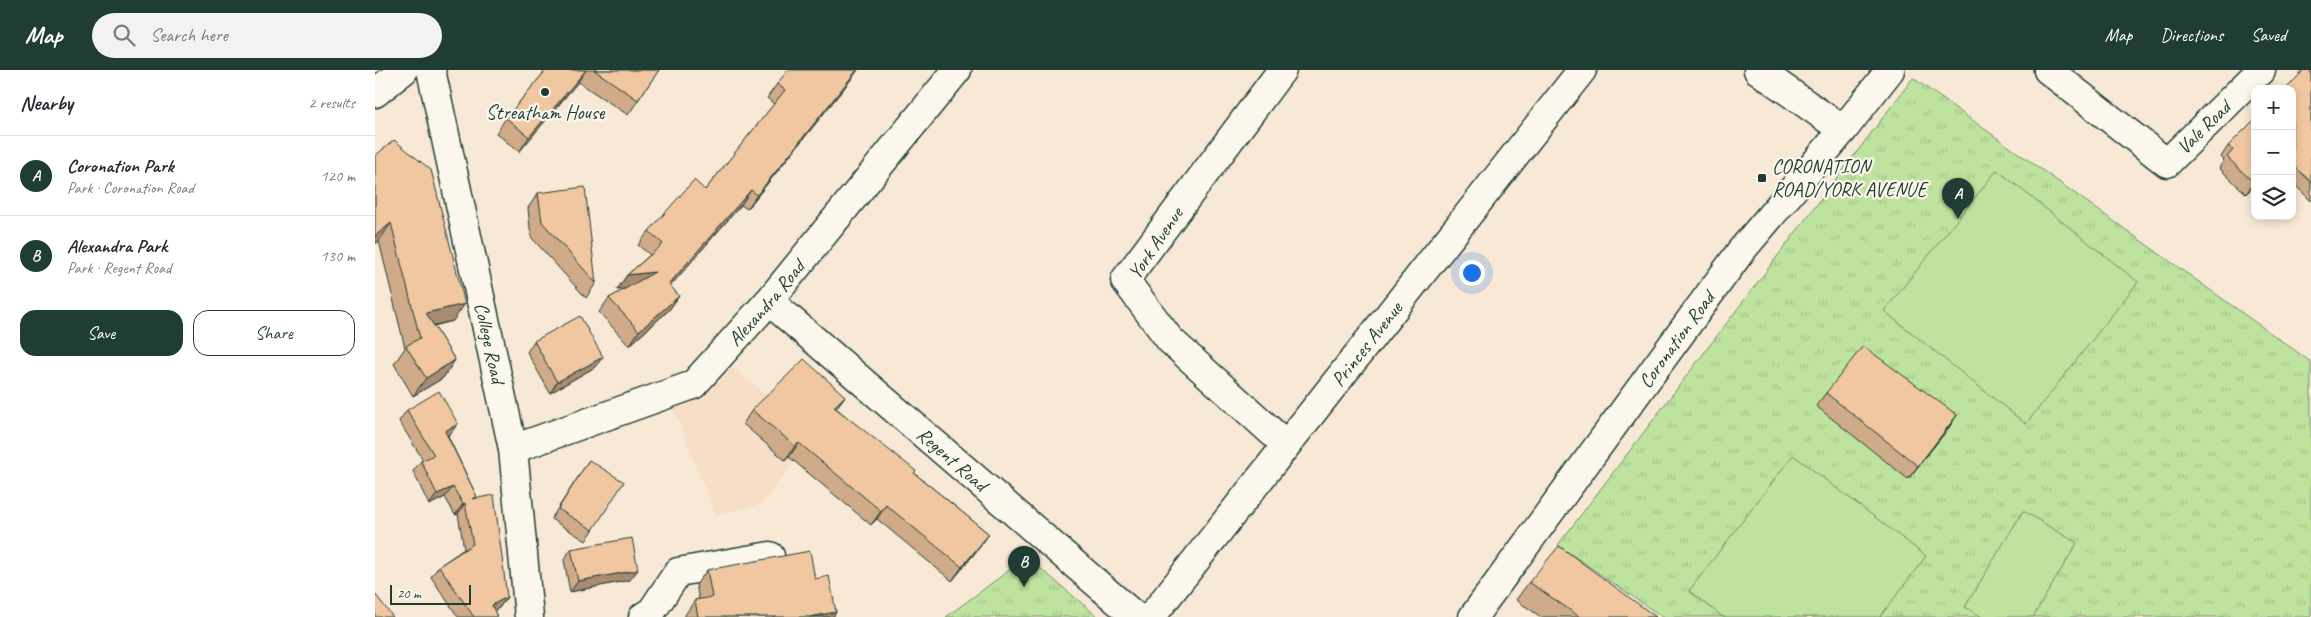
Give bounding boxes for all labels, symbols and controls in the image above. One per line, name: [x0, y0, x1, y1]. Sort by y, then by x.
search box: [92, 13, 442, 58]
text: Map: [25, 20, 62, 50]
icon: search: [110, 21, 138, 49]
text: Search here: [150, 23, 228, 47]
text: Map: [2105, 24, 2132, 46]
text: Directions: [2160, 24, 2223, 46]
text: Saved: [2251, 24, 2286, 46]
map controls: [2251, 85, 2296, 220]
button: +: [2251, 85, 2296, 130]
marker: Streatham House: [539, 86, 551, 98]
text: Nearby: [20, 90, 73, 116]
text: 2 results: [308, 93, 355, 113]
street label: Vale Road: [2171, 93, 2238, 160]
place label: Streatham House: [486, 100, 606, 125]
button: −: [2251, 130, 2296, 175]
text: Coronation Park: [67, 154, 174, 178]
place label: CORONATION ROAD/YORK AVENUE: [1772, 154, 1929, 202]
text: A: [32, 166, 40, 186]
text: 120 m: [321, 166, 355, 186]
marker: CORONATION ROAD/YORK AVENUE: [1756, 172, 1768, 184]
button: layers: [2251, 175, 2296, 220]
text: Park · Coronation Road: [67, 178, 194, 198]
pin: A: [1942, 178, 1974, 219]
street label: York Avenue: [1122, 201, 1189, 284]
text: Alexandra Park: [67, 234, 167, 258]
text: B: [32, 246, 40, 266]
text: 130 m: [321, 246, 355, 266]
street label: Alexandra Road: [722, 253, 812, 351]
text: Park · Regent Road: [67, 258, 171, 278]
your location: [1459, 260, 1485, 286]
street label: Coronation Road: [1633, 284, 1722, 393]
street label: Princes Avenue: [1326, 295, 1409, 391]
street label: College Road: [469, 300, 511, 388]
button: Save: [20, 310, 183, 356]
button: Share: [193, 310, 355, 356]
street label: Regent Road: [912, 422, 995, 499]
pin: B: [1008, 546, 1040, 587]
scale bar: [390, 582, 471, 605]
text: 20 m: [397, 585, 421, 602]

